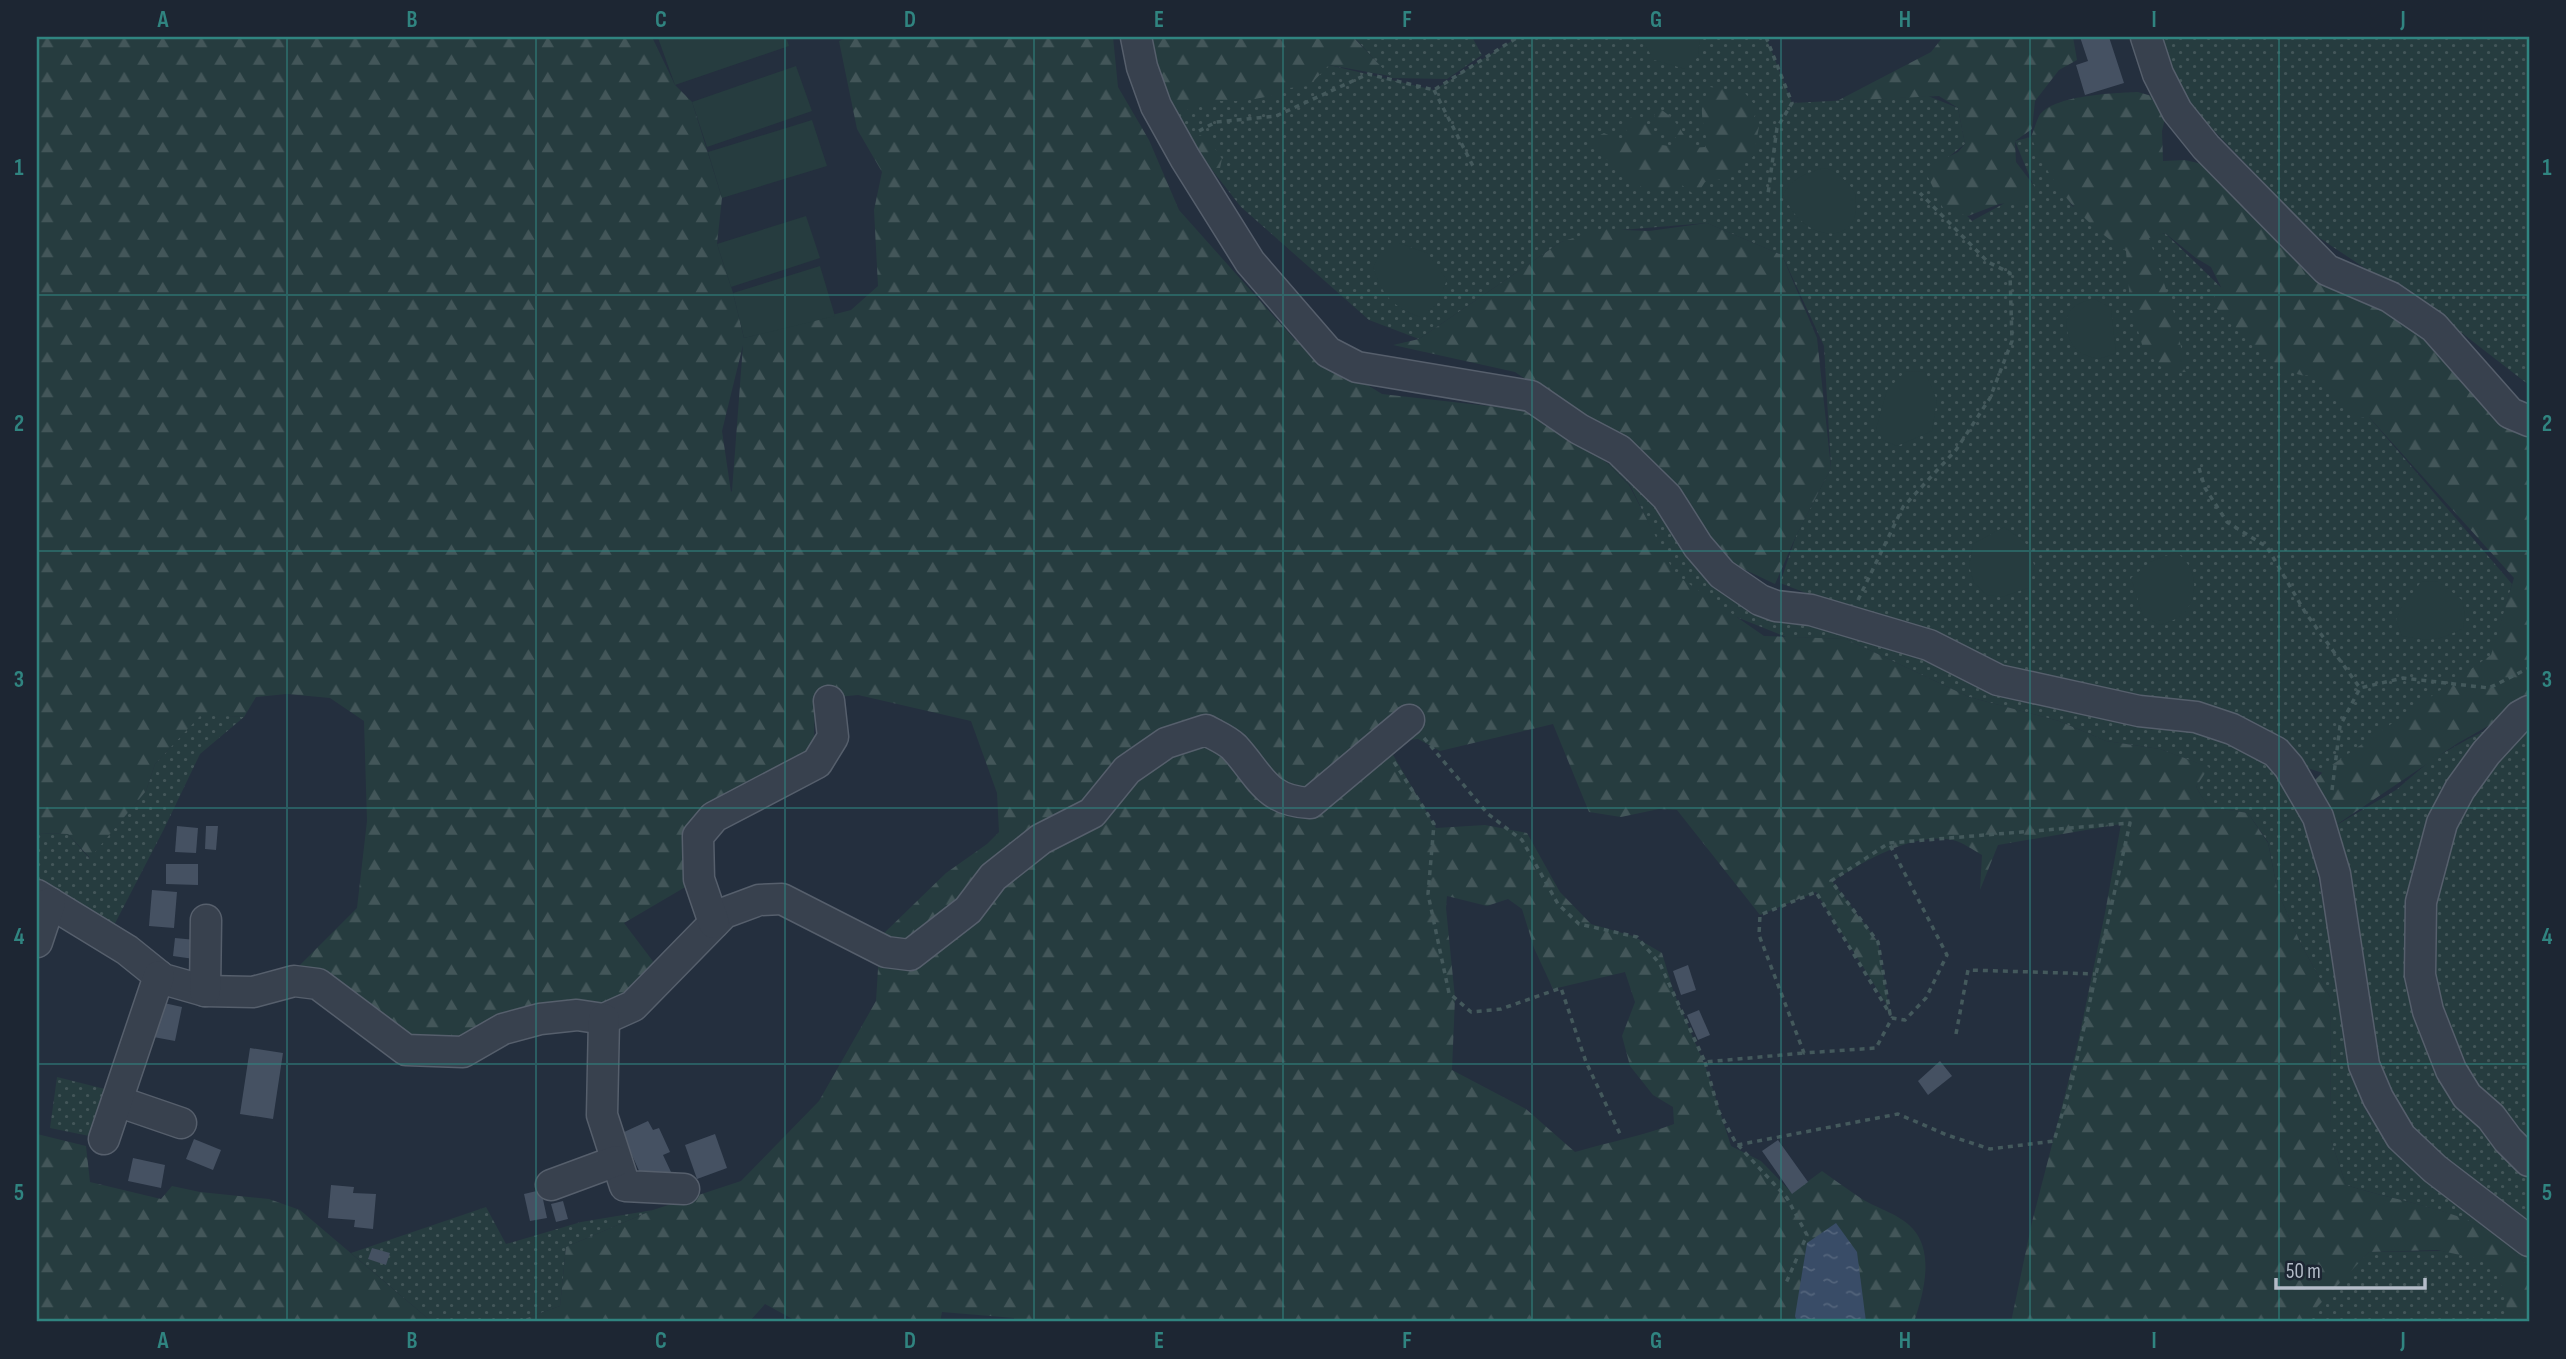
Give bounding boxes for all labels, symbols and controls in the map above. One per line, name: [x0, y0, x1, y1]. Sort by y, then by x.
text: A: [157, 6, 170, 34]
text: B: [407, 6, 418, 34]
text: C: [655, 6, 667, 34]
text: D: [904, 6, 916, 34]
text: E: [1154, 6, 1164, 34]
text: F: [1402, 6, 1412, 34]
text: G: [1650, 6, 1662, 34]
text: H: [1899, 6, 1911, 34]
text: I: [2151, 6, 2157, 34]
text: J: [2399, 6, 2406, 34]
text: 1: [14, 154, 24, 182]
text: 1: [2542, 154, 2552, 182]
text: 2: [14, 410, 24, 438]
text: 2: [2542, 410, 2552, 438]
text: 3: [14, 666, 24, 694]
text: 3: [2542, 666, 2552, 694]
text: 4: [14, 923, 25, 951]
text: 4: [2542, 923, 2553, 951]
text: 5: [14, 1179, 24, 1207]
text: 5: [2542, 1179, 2552, 1207]
scale bar: [2276, 1247, 2424, 1291]
text: 50 m: [2286, 1259, 2321, 1284]
text: A: [157, 1327, 170, 1355]
text: B: [407, 1327, 418, 1355]
text: C: [655, 1327, 667, 1355]
text: D: [904, 1327, 916, 1355]
text: E: [1154, 1327, 1164, 1355]
text: F: [1402, 1327, 1412, 1355]
text: G: [1650, 1327, 1662, 1355]
text: H: [1899, 1327, 1911, 1355]
text: I: [2151, 1327, 2157, 1355]
text: J: [2399, 1327, 2406, 1355]

